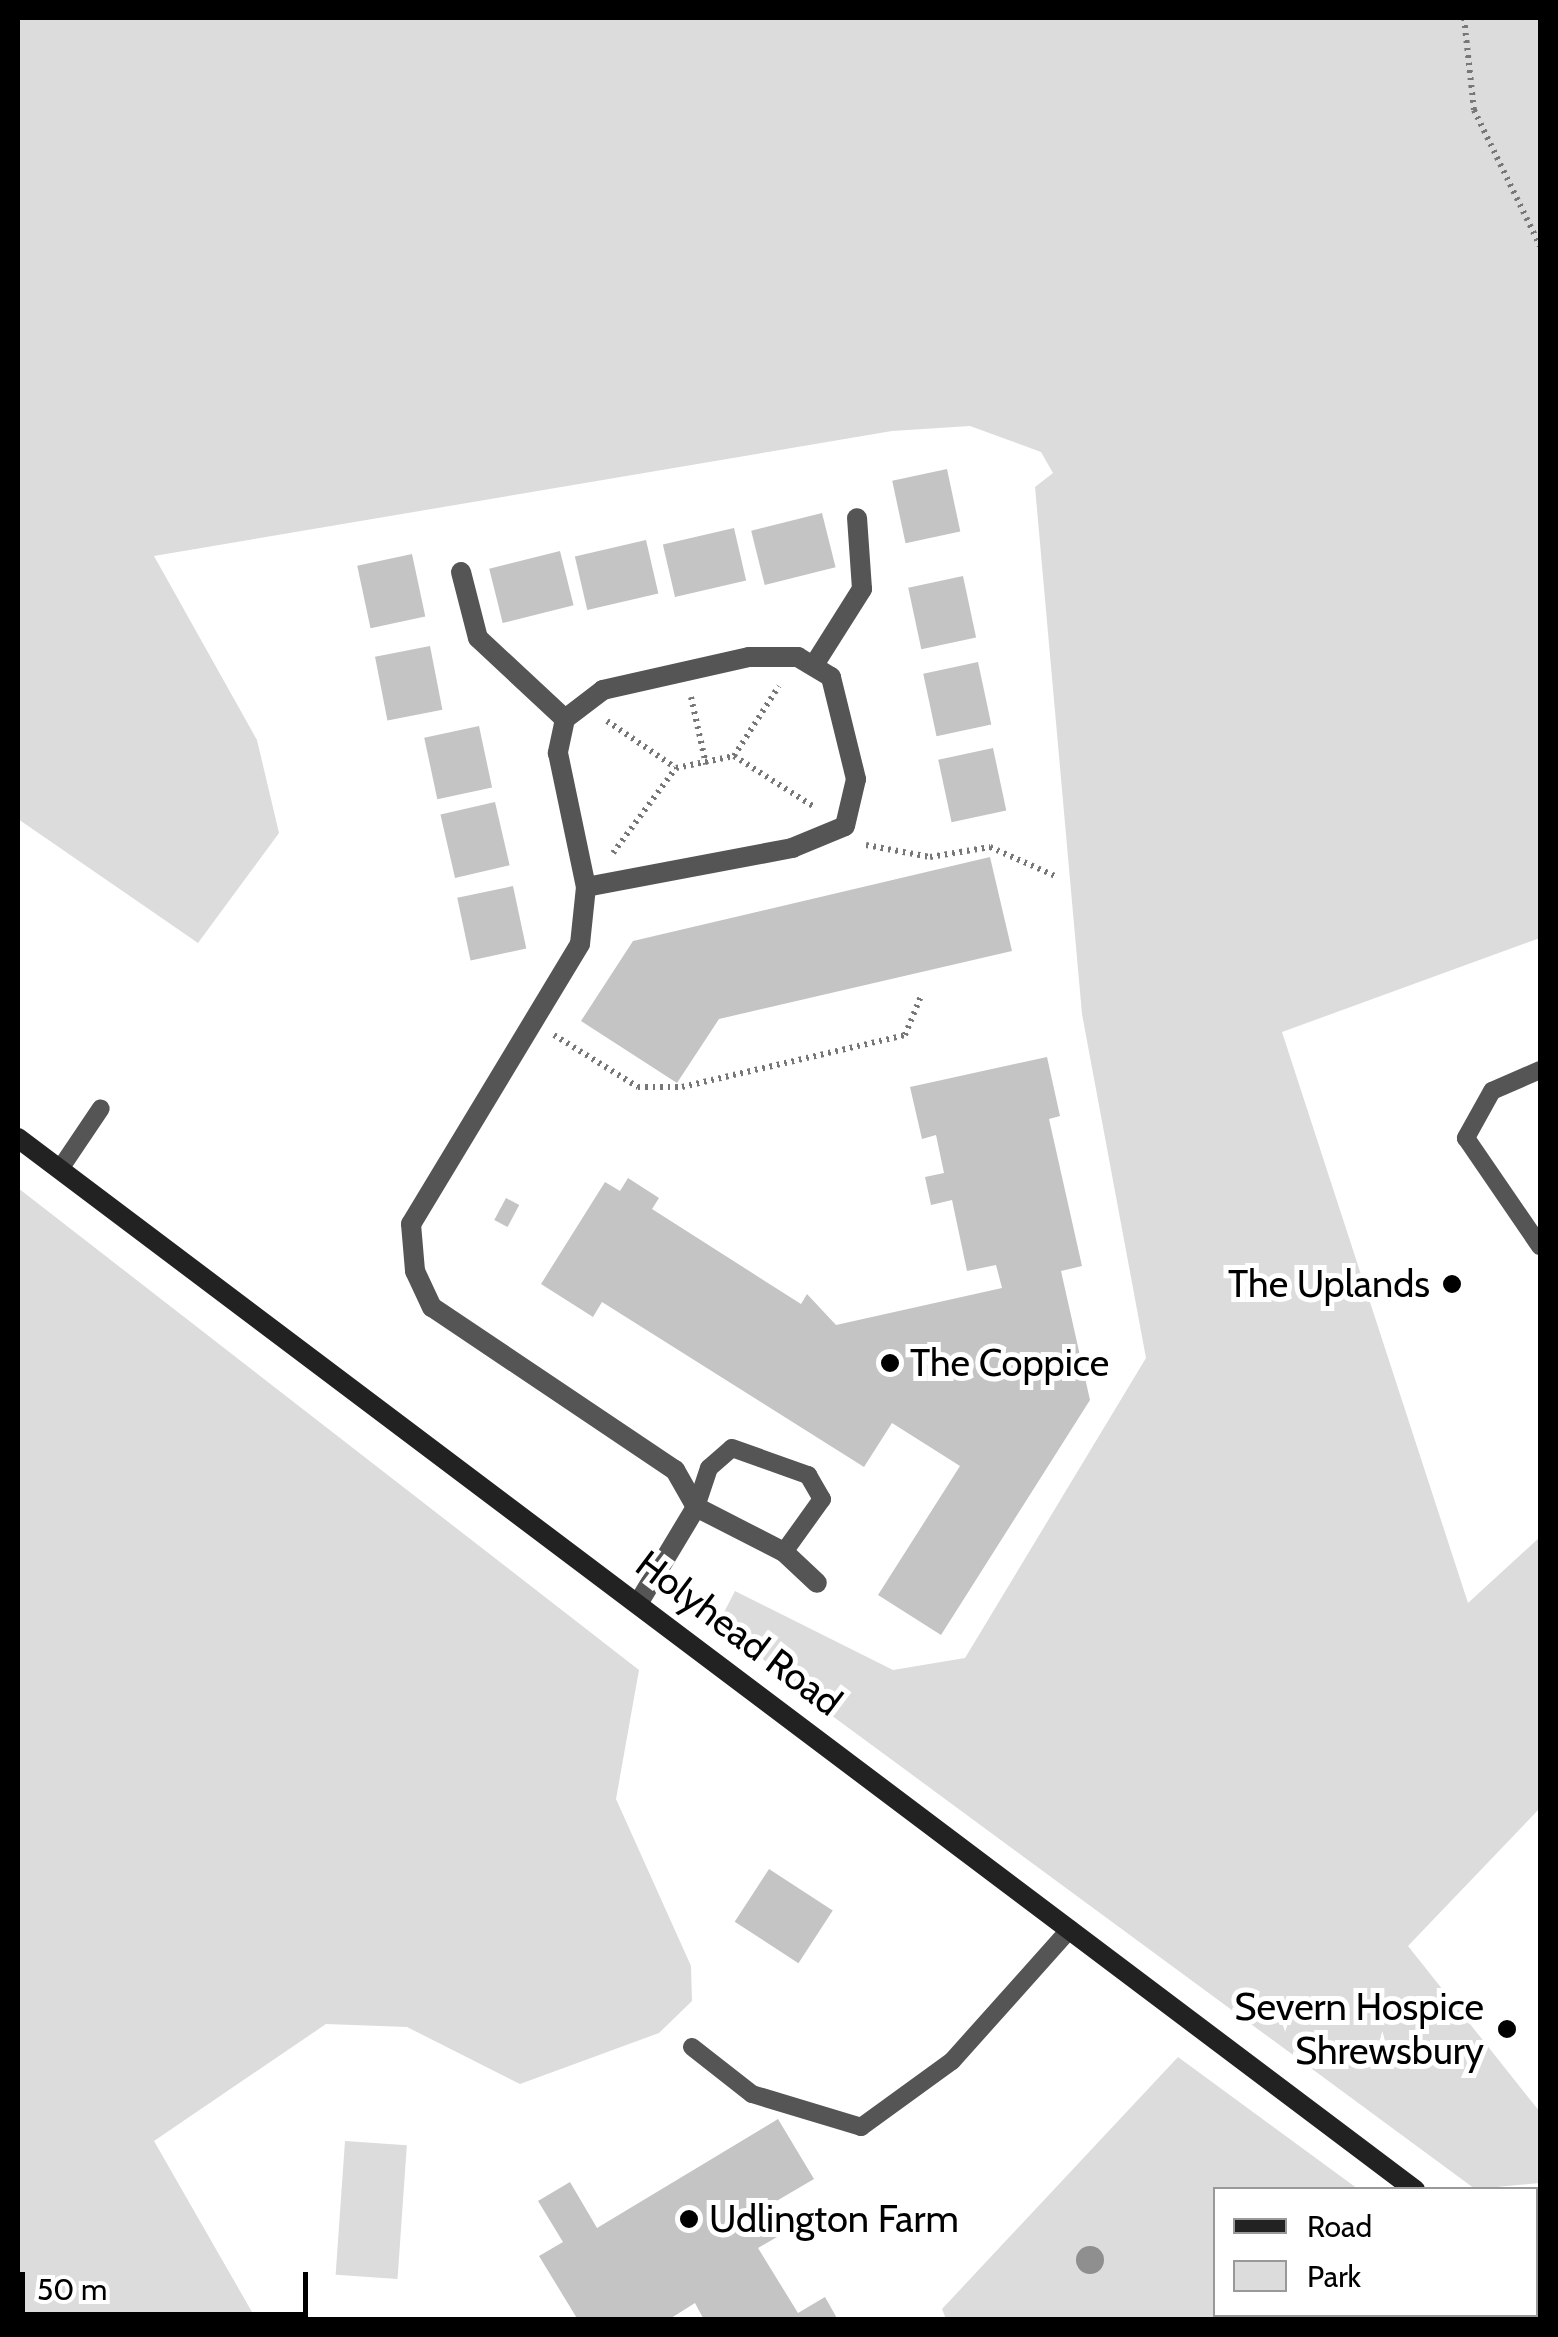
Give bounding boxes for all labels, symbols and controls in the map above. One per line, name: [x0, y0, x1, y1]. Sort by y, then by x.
place label: The Uplands: [1228, 1261, 1430, 1307]
marker: The Uplands: [1439, 1271, 1465, 1297]
place label: The Coppice: [910, 1340, 1109, 1386]
marker: The Coppice: [879, 1352, 901, 1374]
street label: Holyhead Road: [627, 1541, 851, 1725]
place label: Severn Hospice Shrewsbury: [1234, 1984, 1484, 2074]
marker: Severn Hospice Shrewsbury: [1494, 2016, 1520, 2042]
legend: [1213, 2187, 1538, 2317]
place label: Udlington Farm: [709, 2196, 959, 2242]
marker: Udlington Farm: [678, 2208, 700, 2230]
text: Road: [1307, 2208, 1372, 2245]
scale bar: [25, 2252, 312, 2314]
text: Park: [1307, 2258, 1361, 2295]
text: 50 m: [37, 2271, 107, 2308]

